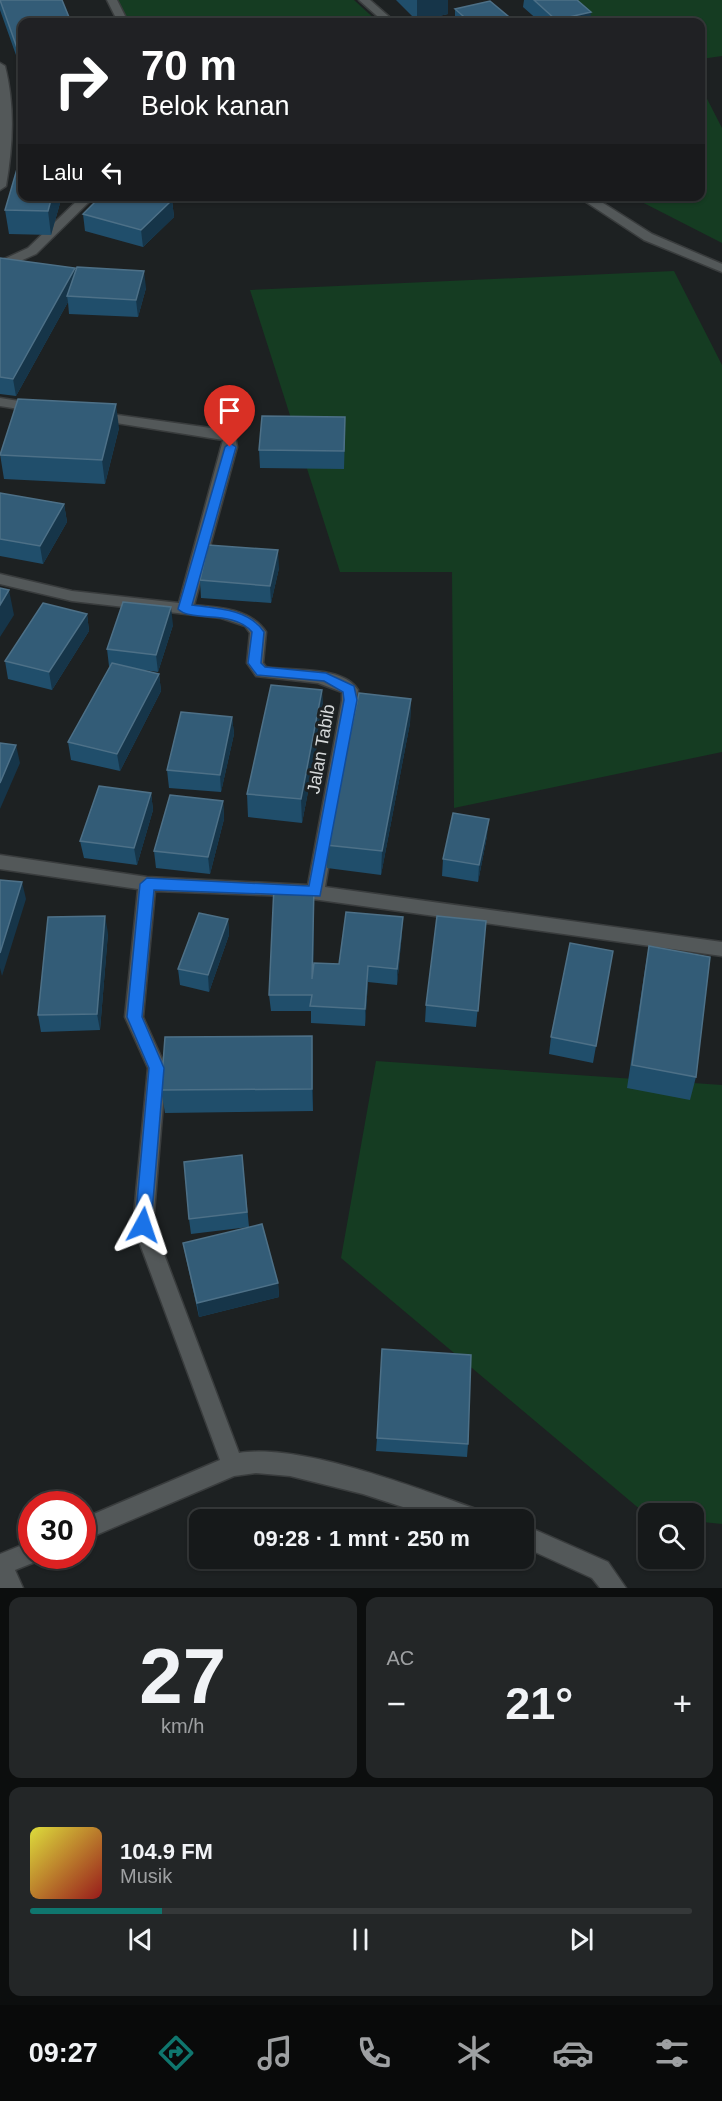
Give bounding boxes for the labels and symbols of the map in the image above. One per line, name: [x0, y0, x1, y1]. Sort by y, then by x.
pin: [204, 385, 255, 447]
street label: Jalan Tabib: [303, 703, 339, 795]
position arrow: [111, 1193, 175, 1257]
speed limit sign: 30: [18, 1491, 96, 1569]

